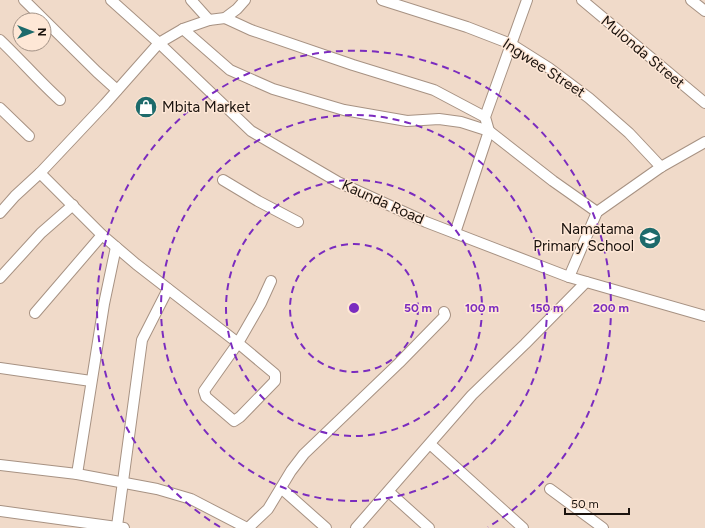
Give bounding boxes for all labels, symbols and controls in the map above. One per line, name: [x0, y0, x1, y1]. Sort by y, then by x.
north arrow: [12, 12, 52, 52]
street label: Mulonda Street: [598, 12, 689, 92]
text: N: [35, 28, 48, 36]
street label: Ingwee Street: [499, 35, 589, 102]
shop icon: Mbita Market: [133, 94, 159, 120]
place label: Mbita Market: [162, 98, 251, 116]
street label: Kaunda Road: [339, 176, 427, 228]
place label: Namatama Primary School: [533, 220, 634, 255]
school or university icon: Namatama Primary School: [637, 225, 663, 251]
centre of rings: [347, 301, 361, 315]
text: 50 m: [404, 301, 432, 315]
text: 100 m: [465, 301, 499, 315]
text: 150 m: [530, 301, 564, 315]
text: 200 m: [593, 301, 629, 315]
scale bar: [565, 490, 629, 516]
text: 50 m: [571, 497, 599, 511]

